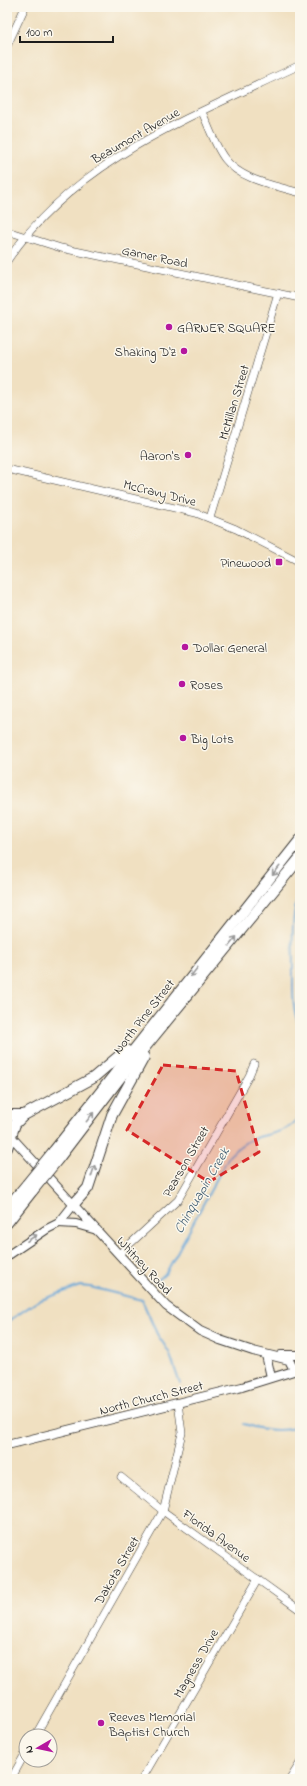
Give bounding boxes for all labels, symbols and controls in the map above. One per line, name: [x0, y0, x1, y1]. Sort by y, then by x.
scale bar: [20, 18, 113, 44]
text: 100 m: [26, 24, 53, 42]
street label: Beaumont Avenue: [87, 103, 183, 170]
street label: Garner Road: [120, 241, 190, 274]
place label: GARNER SQUARE: [177, 319, 276, 338]
marker: GARNER SQUARE: [164, 322, 174, 332]
place label: Shaking D'z: [115, 343, 177, 363]
marker: Shaking D'z: [179, 346, 189, 356]
street label: McMillan Street: [214, 362, 255, 442]
place label: Aaron's: [140, 447, 180, 466]
marker: Aaron's: [183, 450, 193, 460]
street label: McCravy Drive: [121, 475, 198, 513]
place label: Pinewood: [220, 554, 272, 573]
marker: Pinewood: [274, 557, 284, 567]
place label: Dollar General: [192, 639, 267, 658]
marker: Dollar General: [180, 642, 190, 652]
place label: Roses: [190, 676, 223, 695]
marker: Roses: [177, 679, 187, 689]
place label: Big Lots: [190, 730, 234, 750]
marker: Big Lots: [178, 733, 188, 743]
one-way arrow: [271, 865, 280, 876]
one-way arrow: [229, 935, 238, 946]
one-way arrow: [190, 967, 199, 978]
street label: North Pine Street: [109, 975, 180, 1059]
one-way arrow: [86, 1111, 95, 1122]
street label: Pearson Street: [158, 1122, 215, 1201]
water label: Chinquapin Creek: [169, 1143, 236, 1238]
one-way arrow: [90, 1164, 97, 1177]
street label: Whitney Road: [111, 1233, 177, 1301]
one-way arrow: [27, 1234, 38, 1243]
street label: North Church Street: [98, 1376, 206, 1421]
street label: Florida Avenue: [177, 1504, 254, 1568]
street label: Dakota Street: [89, 1532, 145, 1609]
street label: Magness Drive: [169, 1626, 225, 1702]
place label: Reeves Memorial Baptist Church: [108, 1708, 195, 1742]
marker: Reeves Memorial Baptist Church: [96, 1718, 106, 1728]
north arrow: [18, 1728, 58, 1768]
text: N: [21, 1744, 38, 1754]

